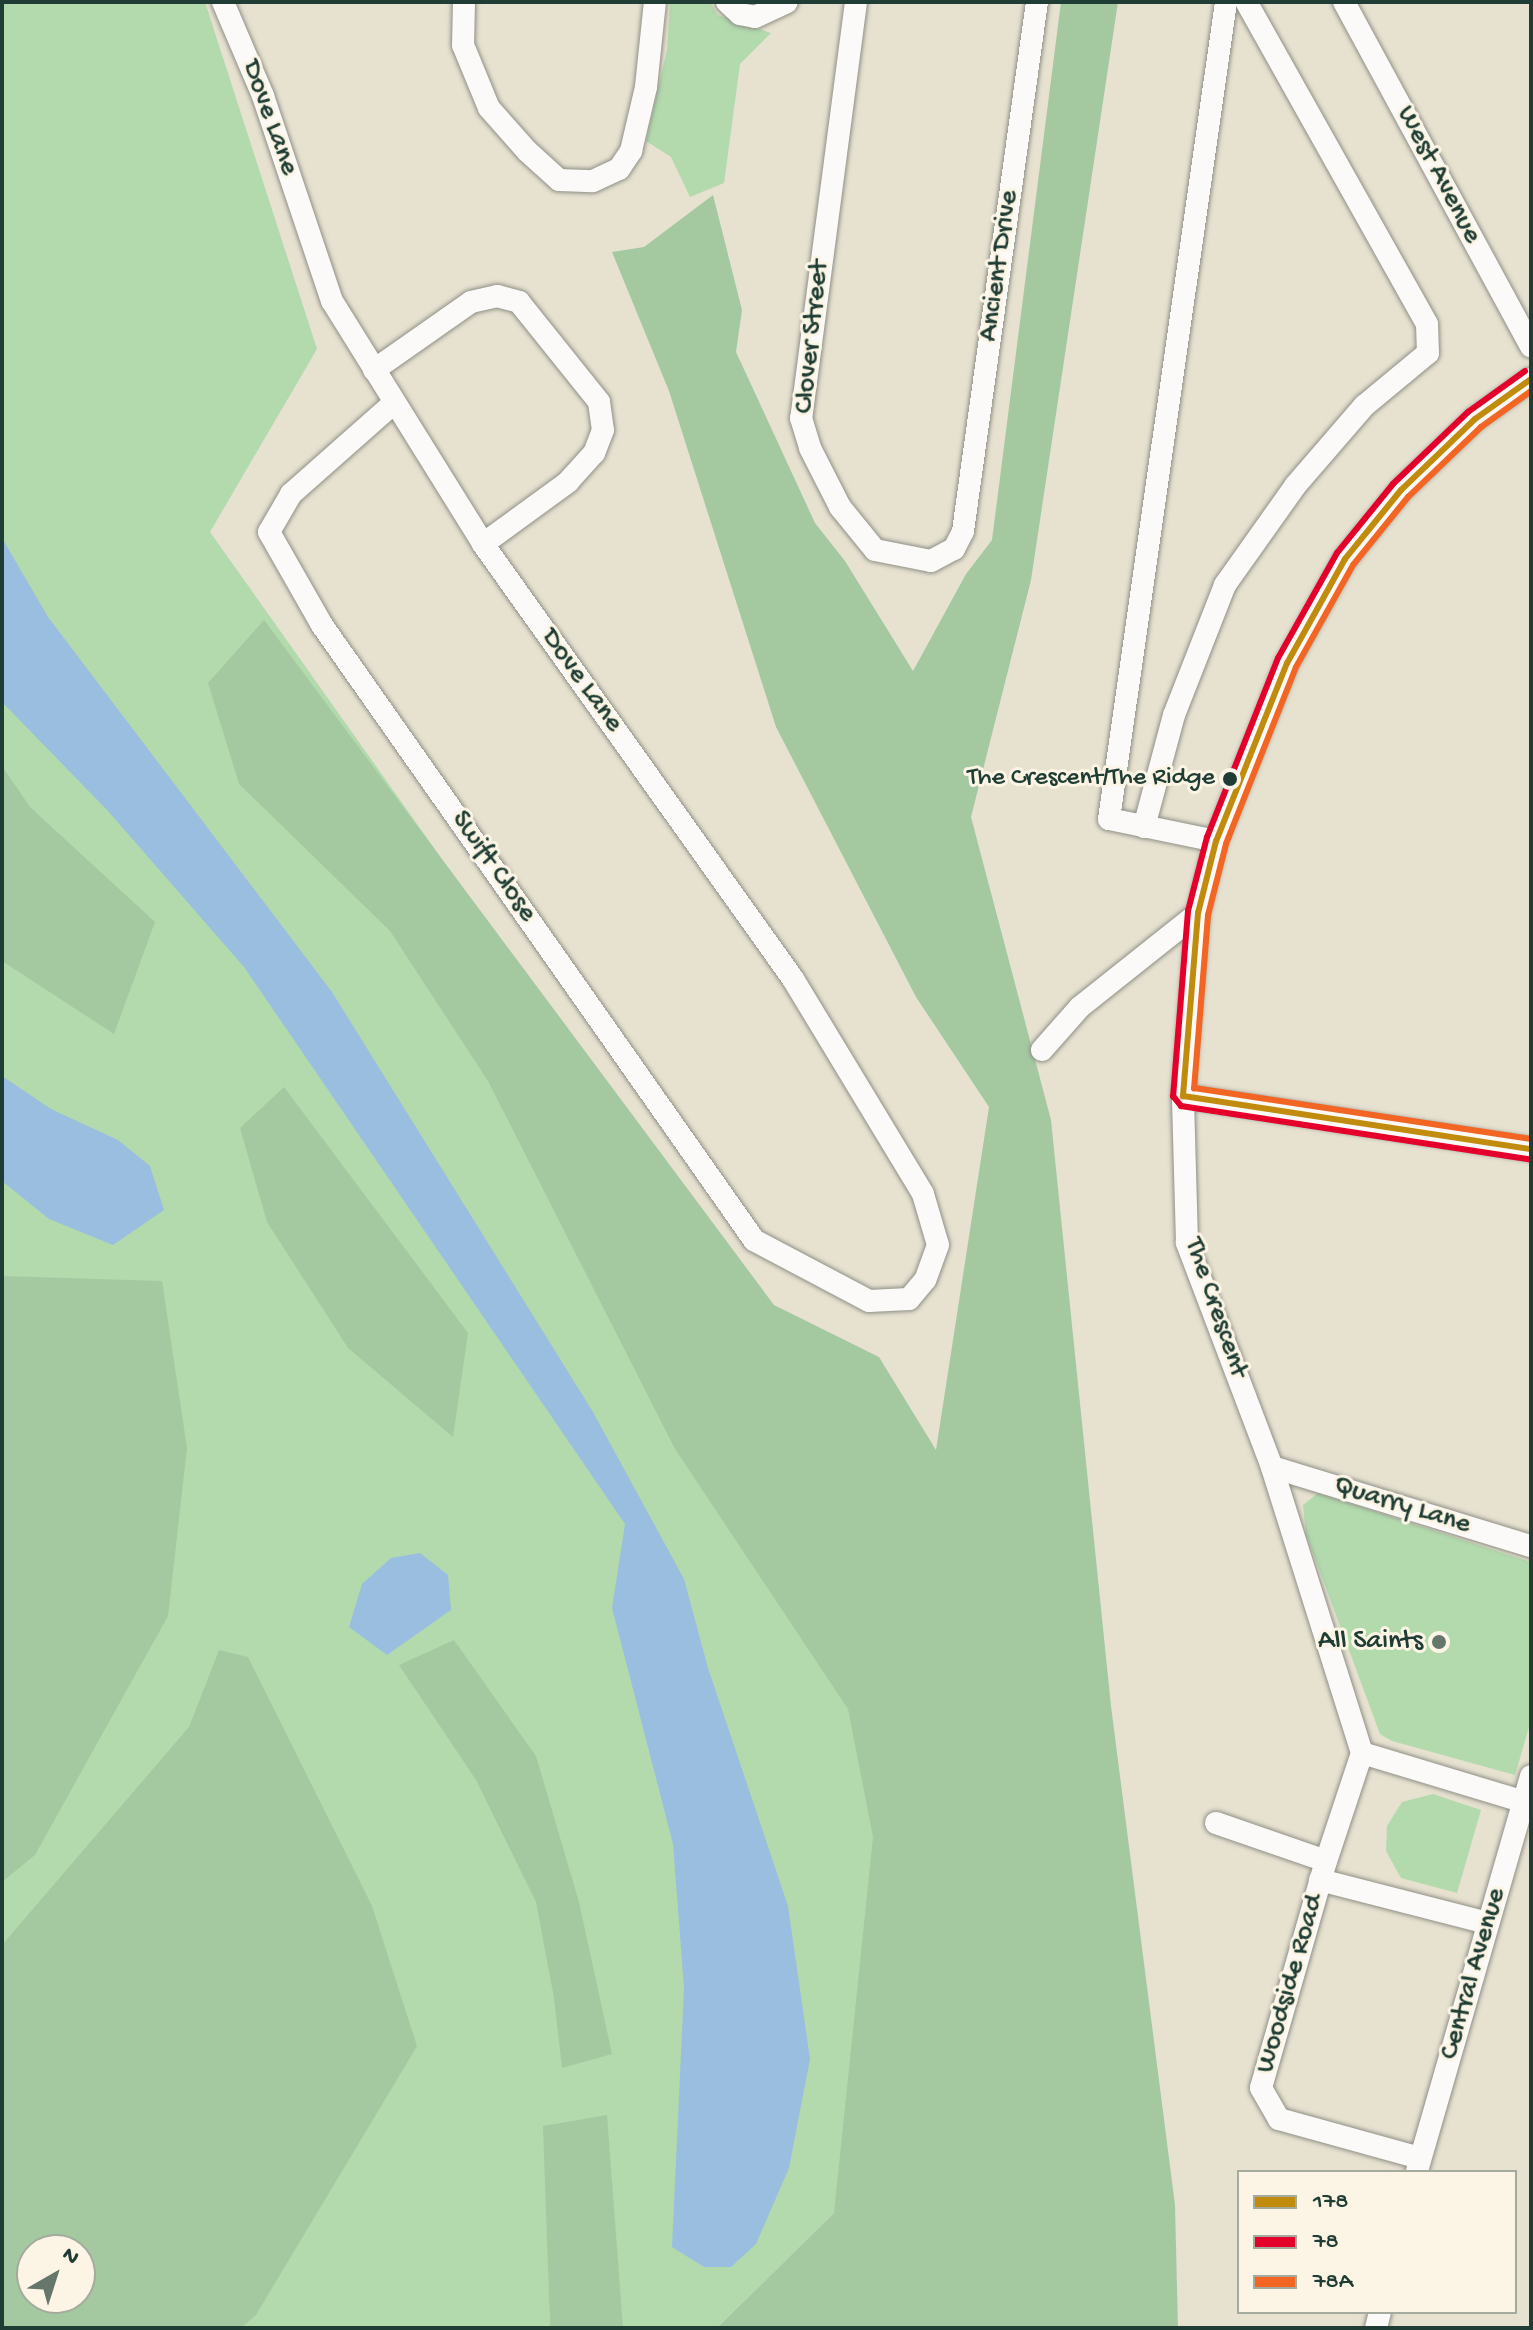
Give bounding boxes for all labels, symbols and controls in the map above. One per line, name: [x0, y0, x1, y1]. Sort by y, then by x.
street label: Dove Lane: [233, 56, 305, 180]
street label: West Avenue: [1388, 101, 1488, 249]
street label: Ancient Drive: [973, 188, 1027, 344]
street label: Clover Street: [788, 259, 838, 415]
street label: Dove Lane: [532, 623, 630, 739]
place label: The Crescent/The Ridge: [967, 763, 1215, 795]
marker: The Crescent/The Ridge: [1222, 771, 1238, 787]
street label: Swift Close: [443, 805, 543, 929]
street label: The Crescent: [1175, 1234, 1255, 1382]
street label: Quarry Lane: [1330, 1469, 1474, 1543]
place label: All Saints: [1318, 1625, 1423, 1659]
marker: All Saints: [1430, 1633, 1448, 1651]
street label: Central Avenue: [1433, 1884, 1515, 2064]
street label: Woodside Road: [1249, 1891, 1333, 2077]
legend: [1237, 2170, 1517, 2314]
text: 178: [1313, 2188, 1348, 2217]
text: 78: [1313, 2228, 1339, 2257]
north arrow: [16, 2234, 96, 2314]
text: N: [56, 2242, 84, 2272]
text: 78A: [1313, 2268, 1353, 2297]

